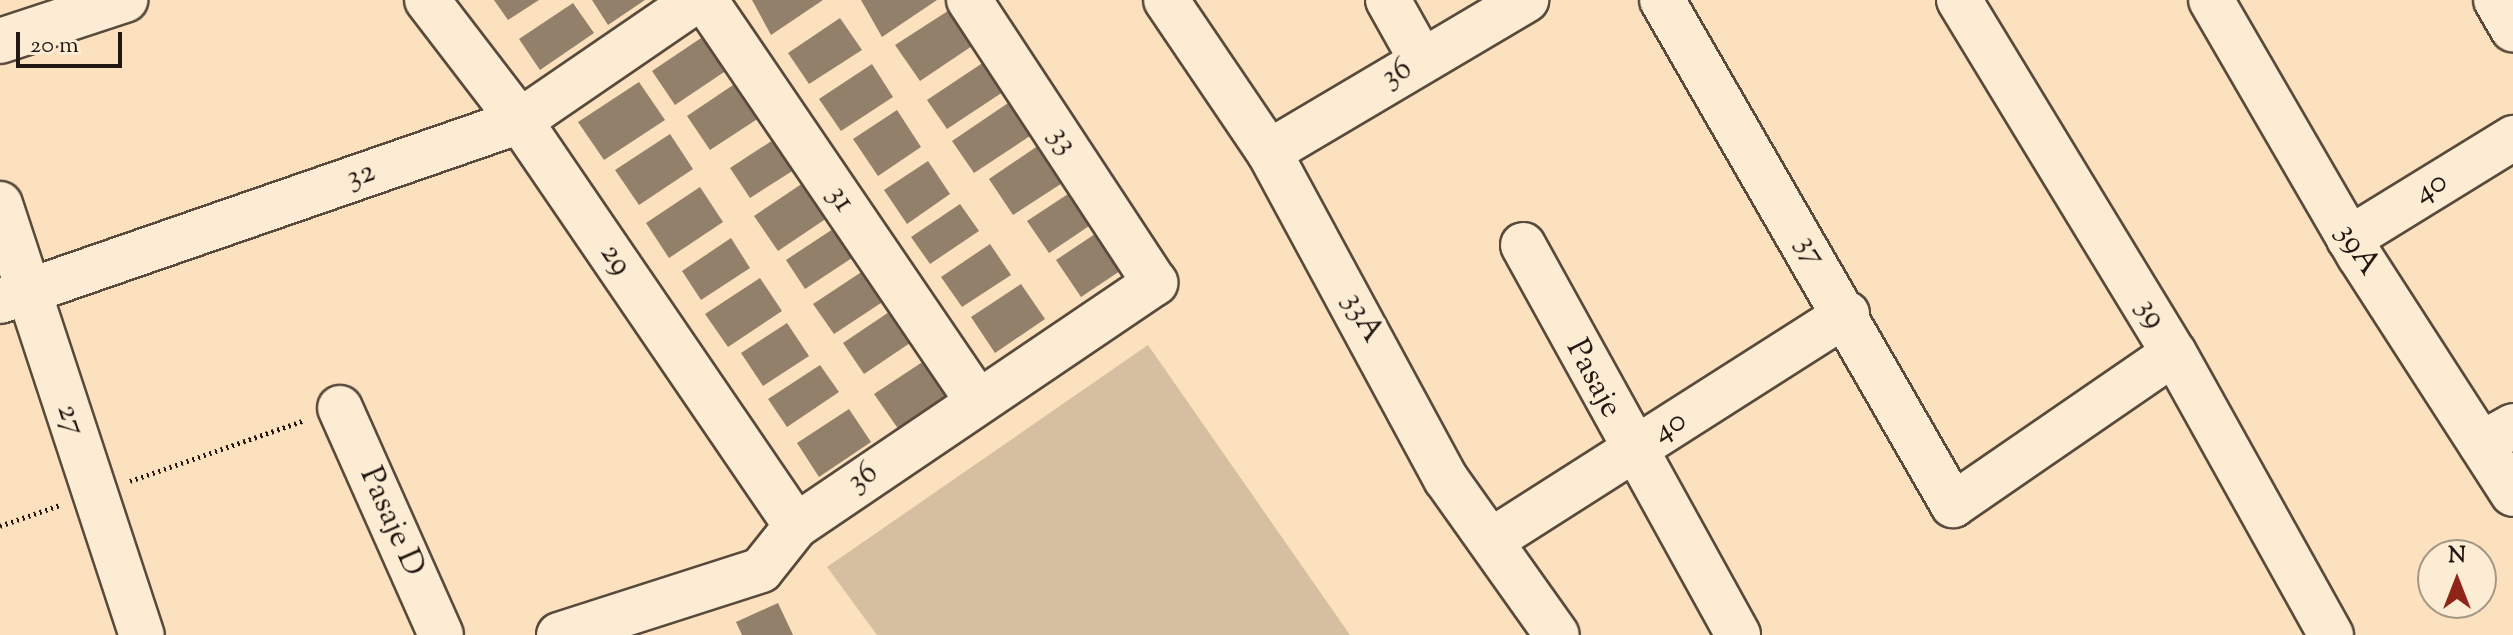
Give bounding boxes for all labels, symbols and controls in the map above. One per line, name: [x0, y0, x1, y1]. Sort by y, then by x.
scale bar: [20, 16, 126, 66]
text: 20 m: [30, 29, 79, 63]
street label: 36: [1375, 50, 1419, 98]
street label: 33: [1039, 120, 1085, 162]
street label: 32: [342, 153, 380, 199]
street label: 40: [2407, 163, 2455, 213]
street label: 31: [817, 178, 863, 220]
street label: 39A: [2326, 217, 2388, 283]
street label: 37: [1786, 229, 1834, 273]
street label: 29: [591, 237, 639, 283]
street label: 33A: [1333, 286, 1391, 350]
street label: 39: [2126, 292, 2174, 336]
street label: Pasaje: [1557, 333, 1629, 425]
street label: 27: [47, 399, 93, 441]
street label: 40: [1646, 402, 1694, 452]
street label: 36: [840, 454, 886, 502]
street label: Pasaje D: [350, 462, 432, 582]
north arrow: [2417, 539, 2497, 619]
text: N: [2448, 541, 2466, 573]

